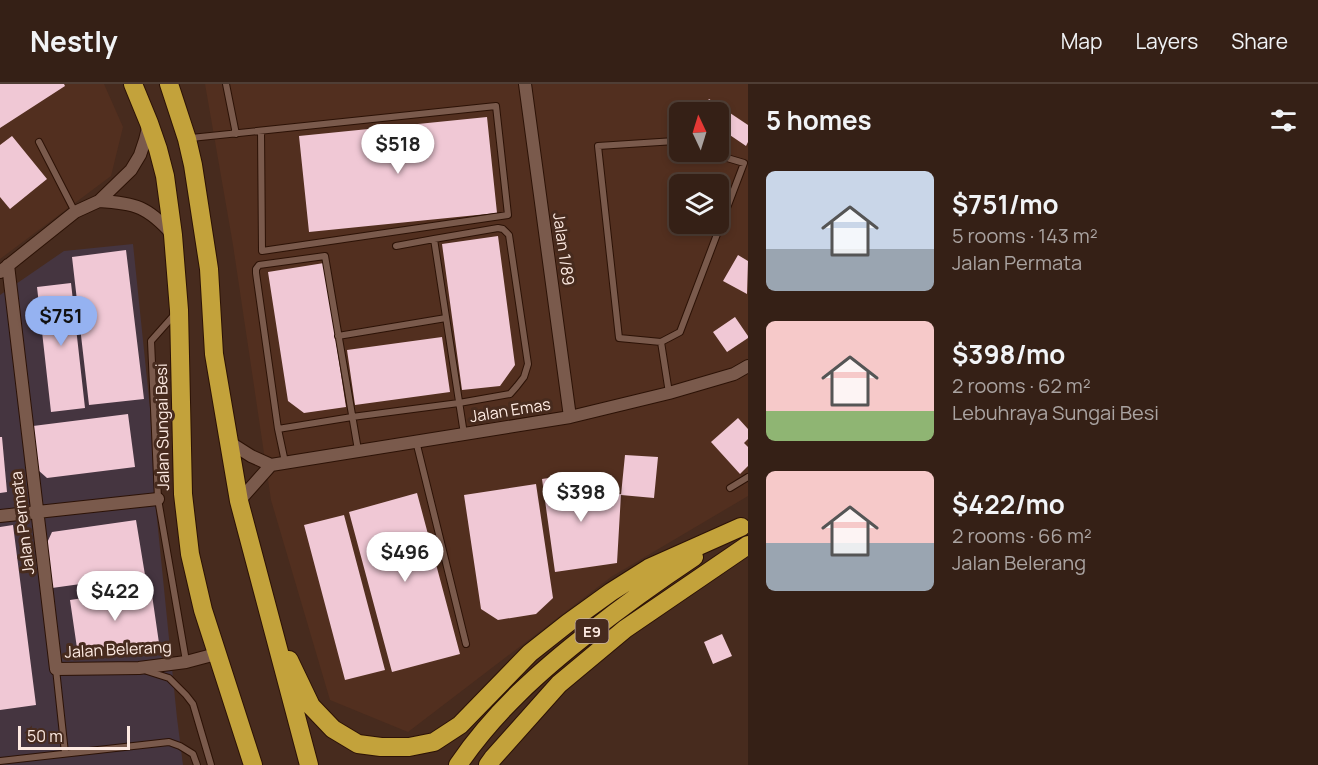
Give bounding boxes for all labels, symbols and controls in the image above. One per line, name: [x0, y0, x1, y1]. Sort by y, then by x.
text: Nestly: [30, 22, 118, 60]
text: Map: [1061, 27, 1102, 55]
text: Layers: [1135, 27, 1198, 55]
text: Share: [1231, 27, 1288, 55]
north arrow: [669, 102, 729, 162]
map controls: [669, 102, 729, 234]
text: 5 homes: [766, 102, 872, 138]
icon: filters: [1267, 104, 1300, 137]
pin: $518: [362, 124, 434, 175]
text: $518: [375, 130, 421, 157]
button: layers: [669, 174, 729, 234]
text: $751/mo: [952, 186, 1059, 222]
icon: home: [814, 195, 886, 267]
street label: Jalan 1/89: [548, 211, 580, 287]
text: 5 rooms · 143 m²: [952, 222, 1098, 249]
text: Jalan Permata: [952, 249, 1082, 276]
pin: $751: [25, 296, 97, 347]
text: $751: [39, 302, 83, 329]
text: $398/mo: [952, 336, 1065, 372]
icon: home: [814, 345, 886, 417]
street label: Jalan Sungai Besi: [150, 363, 174, 491]
text: 2 rooms · 62 m²: [952, 372, 1091, 399]
street label: Jalan Emas: [468, 393, 552, 427]
text: Lebuhraya Sungai Besi: [952, 399, 1159, 426]
street label: Jalan Permata: [5, 470, 39, 576]
pin: $398: [545, 472, 617, 523]
text: $398: [557, 478, 605, 505]
text: $422/mo: [952, 486, 1065, 522]
icon: home: [814, 495, 886, 567]
text: 2 rooms · 66 m²: [952, 522, 1092, 549]
pin: $496: [369, 532, 441, 583]
text: $496: [380, 538, 430, 565]
text: Jalan Belerang: [952, 549, 1086, 576]
pin: $422: [79, 571, 151, 622]
text: $422: [91, 577, 139, 604]
road number: E9: [576, 619, 608, 643]
street label: Jalan Belerang: [64, 635, 172, 663]
scale bar: [18, 723, 130, 750]
text: 50 m: [27, 725, 63, 747]

